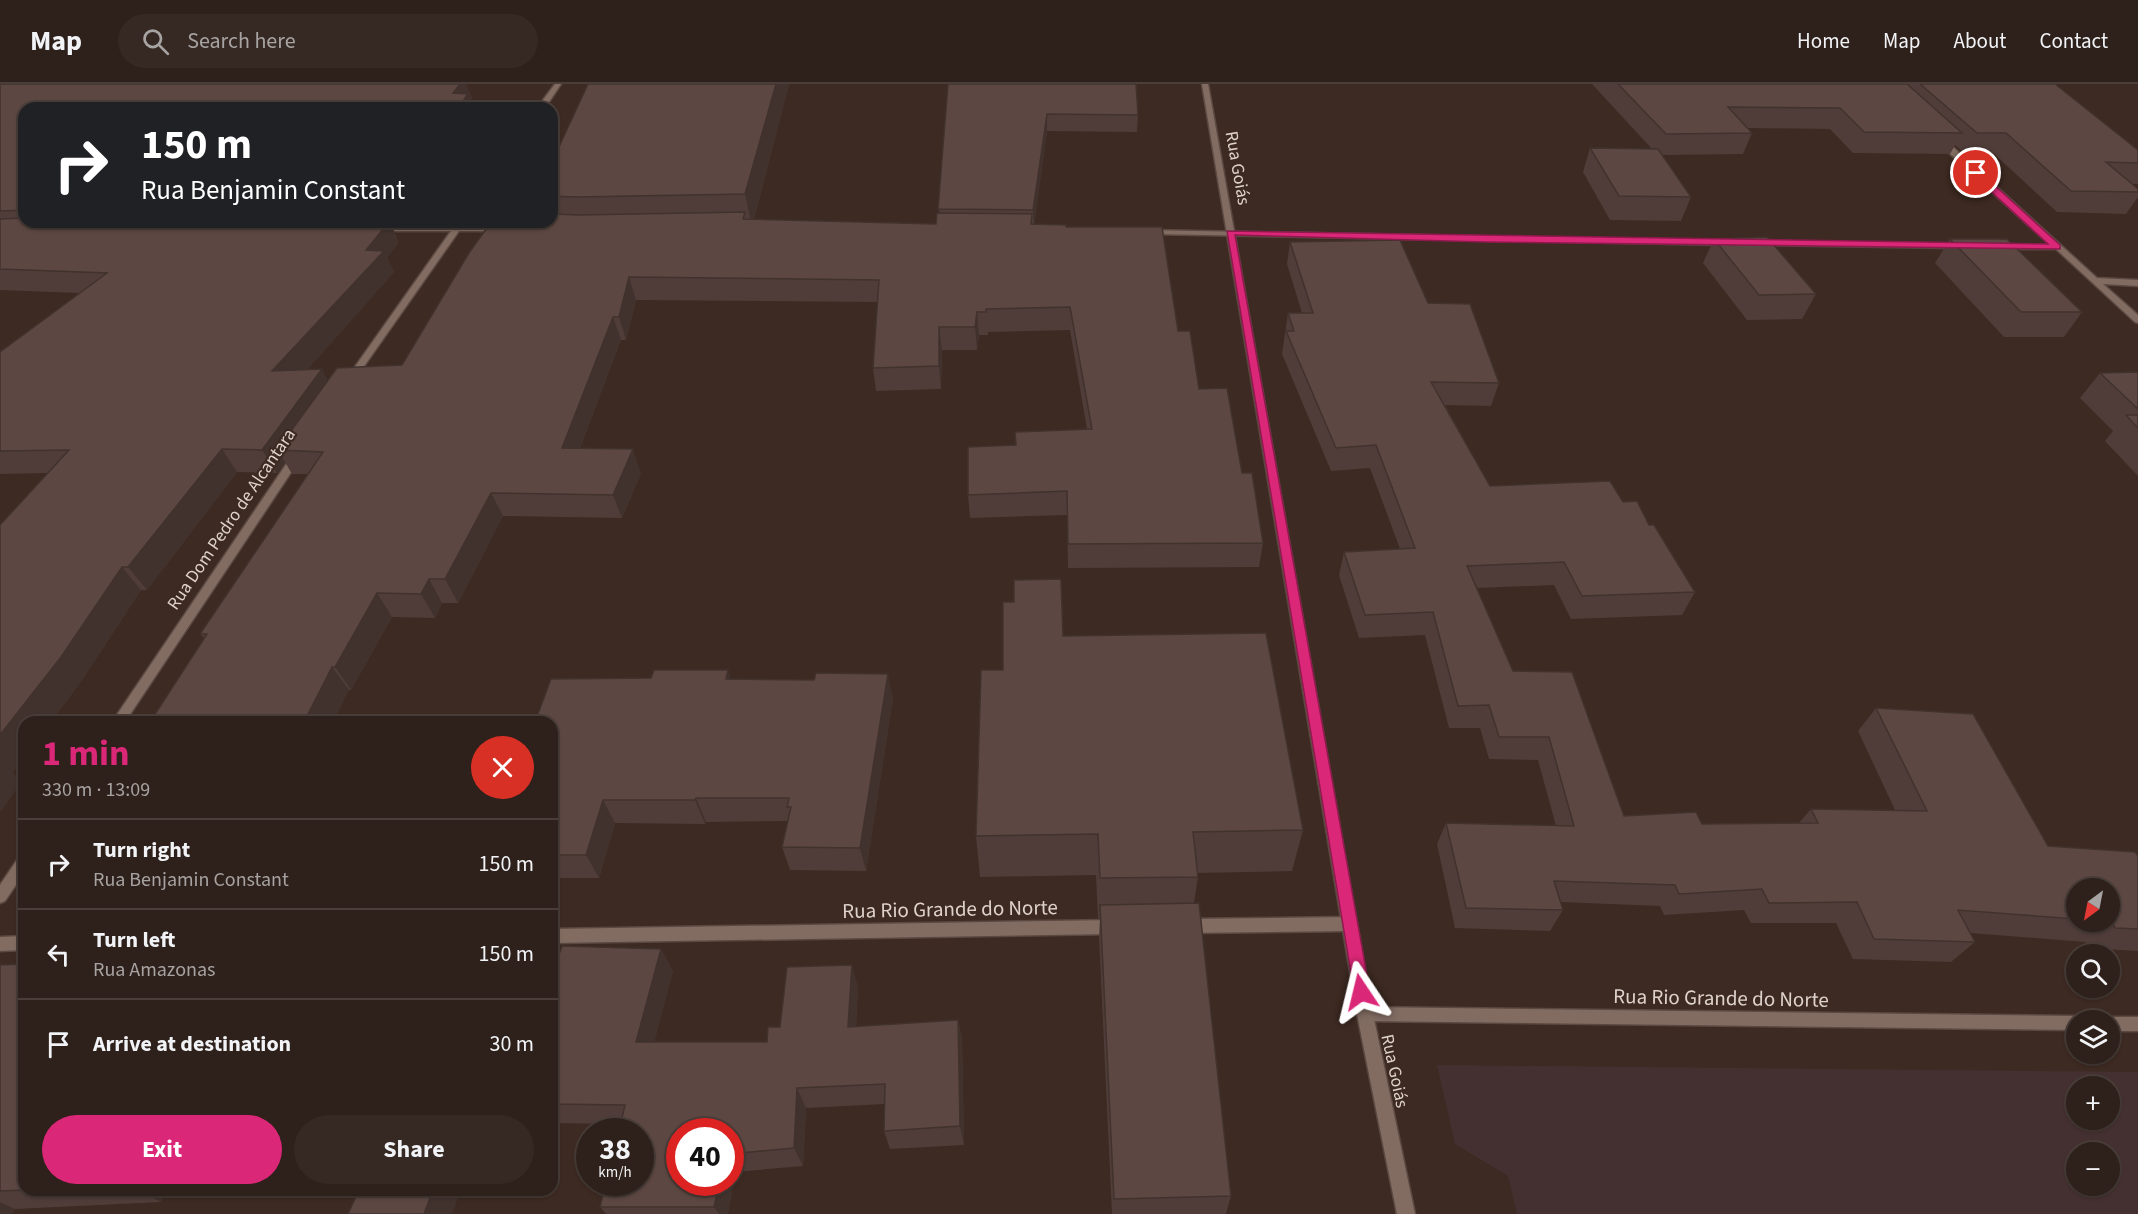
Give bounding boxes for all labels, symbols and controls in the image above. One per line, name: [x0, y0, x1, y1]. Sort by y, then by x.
search box: [118, 14, 538, 68]
text: Map: [30, 21, 82, 61]
icon: search: [139, 25, 172, 58]
text: Search here: [187, 25, 296, 57]
text: Home: [1797, 26, 1850, 56]
text: Map: [1883, 26, 1921, 56]
text: About: [1954, 26, 2006, 56]
text: Contact: [2039, 26, 2108, 56]
text: 150 m: [141, 115, 252, 175]
icon: right: [42, 126, 120, 204]
street label: Rua Goiás: [1219, 129, 1256, 207]
pin: [1950, 147, 2001, 198]
icon: arrive: [1959, 156, 1992, 189]
text: Rua Benjamin Constant: [141, 171, 405, 210]
street label: Rua Dom Pedro de Alcantara: [161, 424, 302, 615]
text: 1 min: [42, 728, 130, 779]
button: close: [471, 736, 534, 799]
text: 330 m · 13:09: [42, 776, 150, 804]
text: Turn right: [93, 834, 190, 866]
icon: right: [42, 848, 75, 881]
text: 150 m: [479, 848, 534, 880]
text: Rua Benjamin Constant: [93, 866, 289, 894]
north arrow: [2066, 878, 2120, 932]
map controls: [2066, 878, 2120, 1196]
street label: Rua Rio Grande do Norte: [842, 892, 1058, 926]
text: Turn left: [93, 924, 175, 956]
icon: left: [42, 938, 75, 971]
text: 150 m: [479, 938, 534, 970]
button: search: [2066, 944, 2120, 998]
text: Rua Amazonas: [93, 956, 215, 984]
position arrow: [1329, 960, 1393, 1024]
street label: Rua Rio Grande do Norte: [1613, 981, 1829, 1015]
button: layers: [2066, 1010, 2120, 1064]
icon: arrive: [42, 1028, 75, 1061]
text: Arrive at destination: [93, 1028, 291, 1060]
text: 30 m: [489, 1028, 534, 1060]
street label: Rua Goiás: [1375, 1032, 1414, 1110]
button: +: [2066, 1076, 2120, 1130]
button: Exit: [42, 1115, 282, 1184]
button: Share: [294, 1115, 534, 1184]
speed limit sign: 40: [666, 1118, 744, 1196]
text: 38: [599, 1128, 631, 1171]
button: −: [2066, 1142, 2120, 1196]
text: km/h: [598, 1162, 632, 1183]

